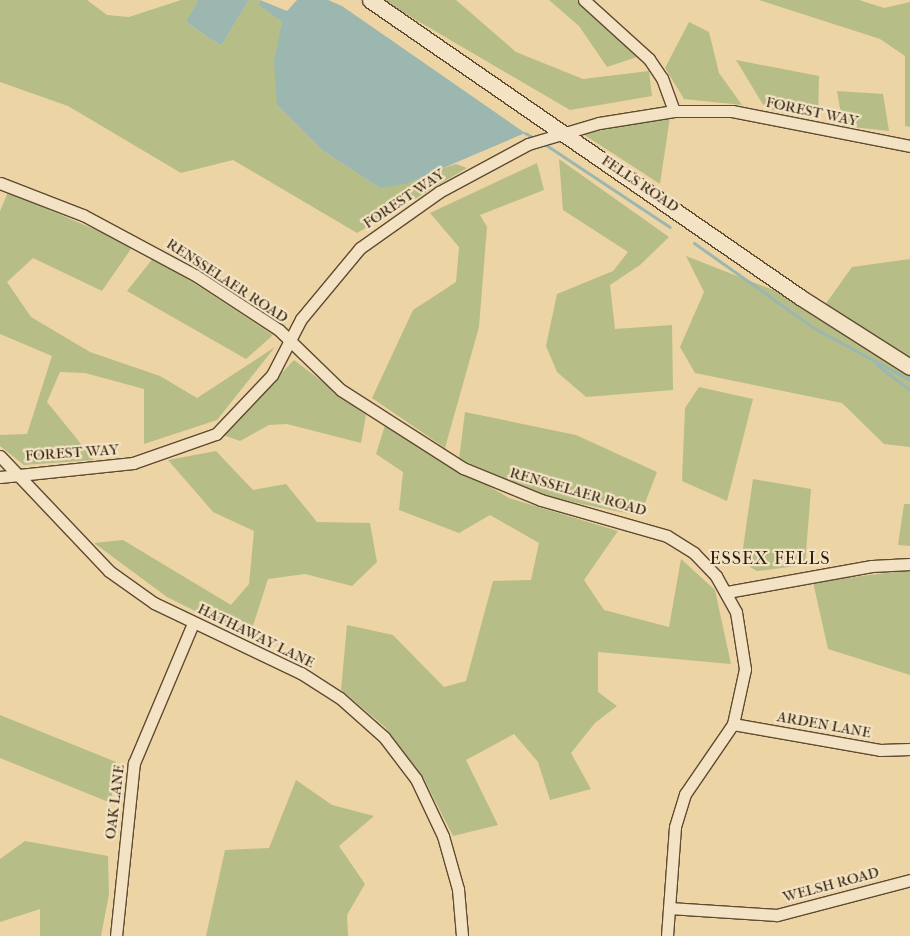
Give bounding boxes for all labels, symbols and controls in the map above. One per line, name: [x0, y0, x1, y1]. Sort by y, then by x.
street label: FOREST WAY: [764, 93, 860, 131]
street label: FELLS ROAD: [598, 152, 682, 216]
street label: FOREST WAY: [360, 165, 448, 233]
street label: RENSSELAER ROAD: [163, 235, 291, 327]
street label: FOREST WAY: [24, 441, 120, 465]
street label: RENSSELAER ROAD: [508, 464, 648, 520]
district label: ESSEX FELLS: [708, 548, 832, 570]
street label: HATHAWAY LANE: [195, 600, 317, 672]
street label: ARDEN LANE: [776, 708, 872, 742]
street label: OAK LANE: [101, 764, 129, 840]
street label: WELSH ROAD: [781, 864, 881, 906]

